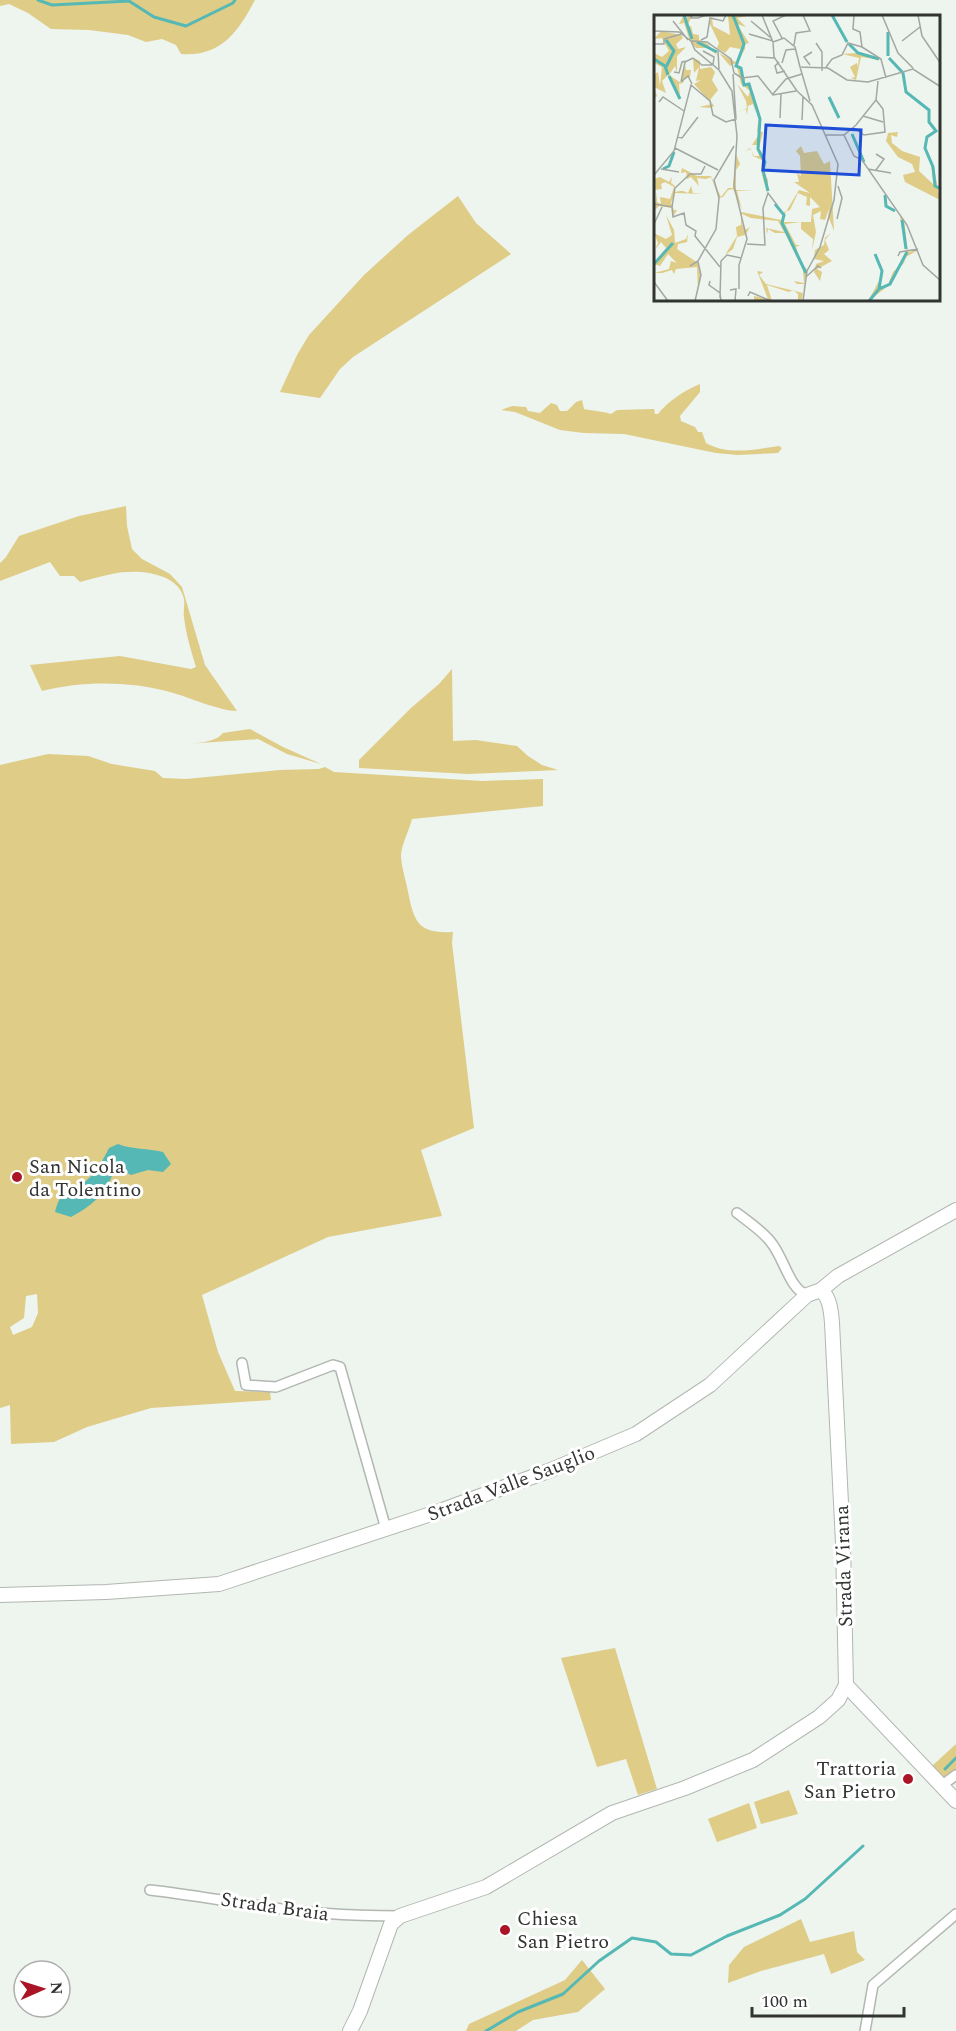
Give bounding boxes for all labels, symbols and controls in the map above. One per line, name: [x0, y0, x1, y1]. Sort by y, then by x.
inset map: [654, 15, 941, 302]
place label: San Nicola da Tolentino: [29, 1152, 141, 1205]
marker: San Nicola da Tolentino: [10, 1170, 24, 1184]
street label: Strada Valle Sauglio: [423, 1438, 600, 1530]
street label: Strada Virana: [827, 1504, 861, 1628]
place label: Trattoria San Pietro: [804, 1754, 896, 1807]
marker: Trattoria San Pietro: [901, 1772, 915, 1786]
street label: Strada Braia: [219, 1885, 331, 1929]
place label: Chiesa San Pietro: [517, 1904, 609, 1957]
marker: Chiesa San Pietro: [498, 1923, 512, 1937]
north arrow: [12, 1959, 72, 2019]
scale bar: [752, 1980, 904, 2018]
text: N: [44, 1981, 68, 1995]
text: 100 m: [761, 1988, 808, 2015]

